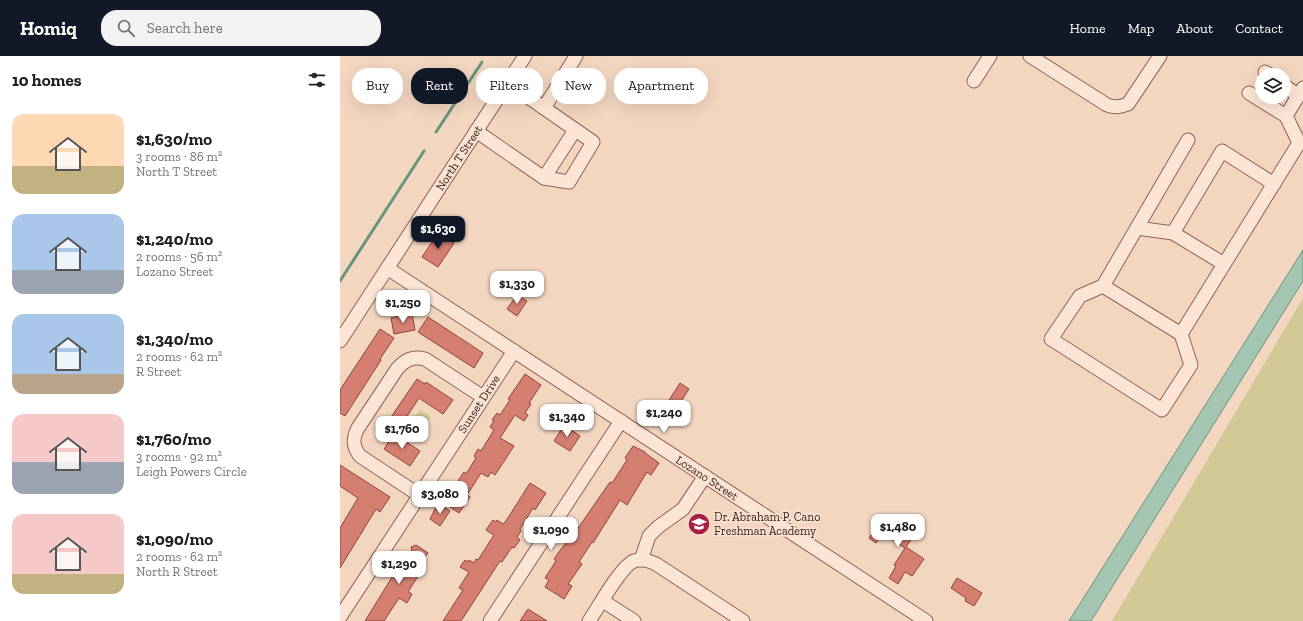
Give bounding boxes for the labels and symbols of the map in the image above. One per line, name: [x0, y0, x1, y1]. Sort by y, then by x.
street label: North T Street: [433, 122, 486, 193]
pin: $1,630: [405, 216, 471, 250]
pin: $1,330: [484, 271, 550, 305]
pin: $1,250: [370, 290, 436, 324]
street label: Sunset Drive: [455, 372, 503, 436]
pin: $1,240: [631, 400, 697, 434]
pin: $1,340: [534, 404, 600, 438]
pin: $1,760: [369, 416, 435, 450]
street label: Lozano Street: [673, 453, 741, 504]
pin: $3,080: [407, 481, 473, 515]
place label: Dr. Abraham P. Cano Freshman Academy: [714, 510, 820, 538]
school or university icon: Dr. Abraham P. Cano Freshman Academy: [686, 511, 712, 537]
pin: $1,480: [865, 514, 931, 548]
pin: $1,090: [518, 517, 584, 551]
pin: $1,290: [366, 551, 432, 585]

